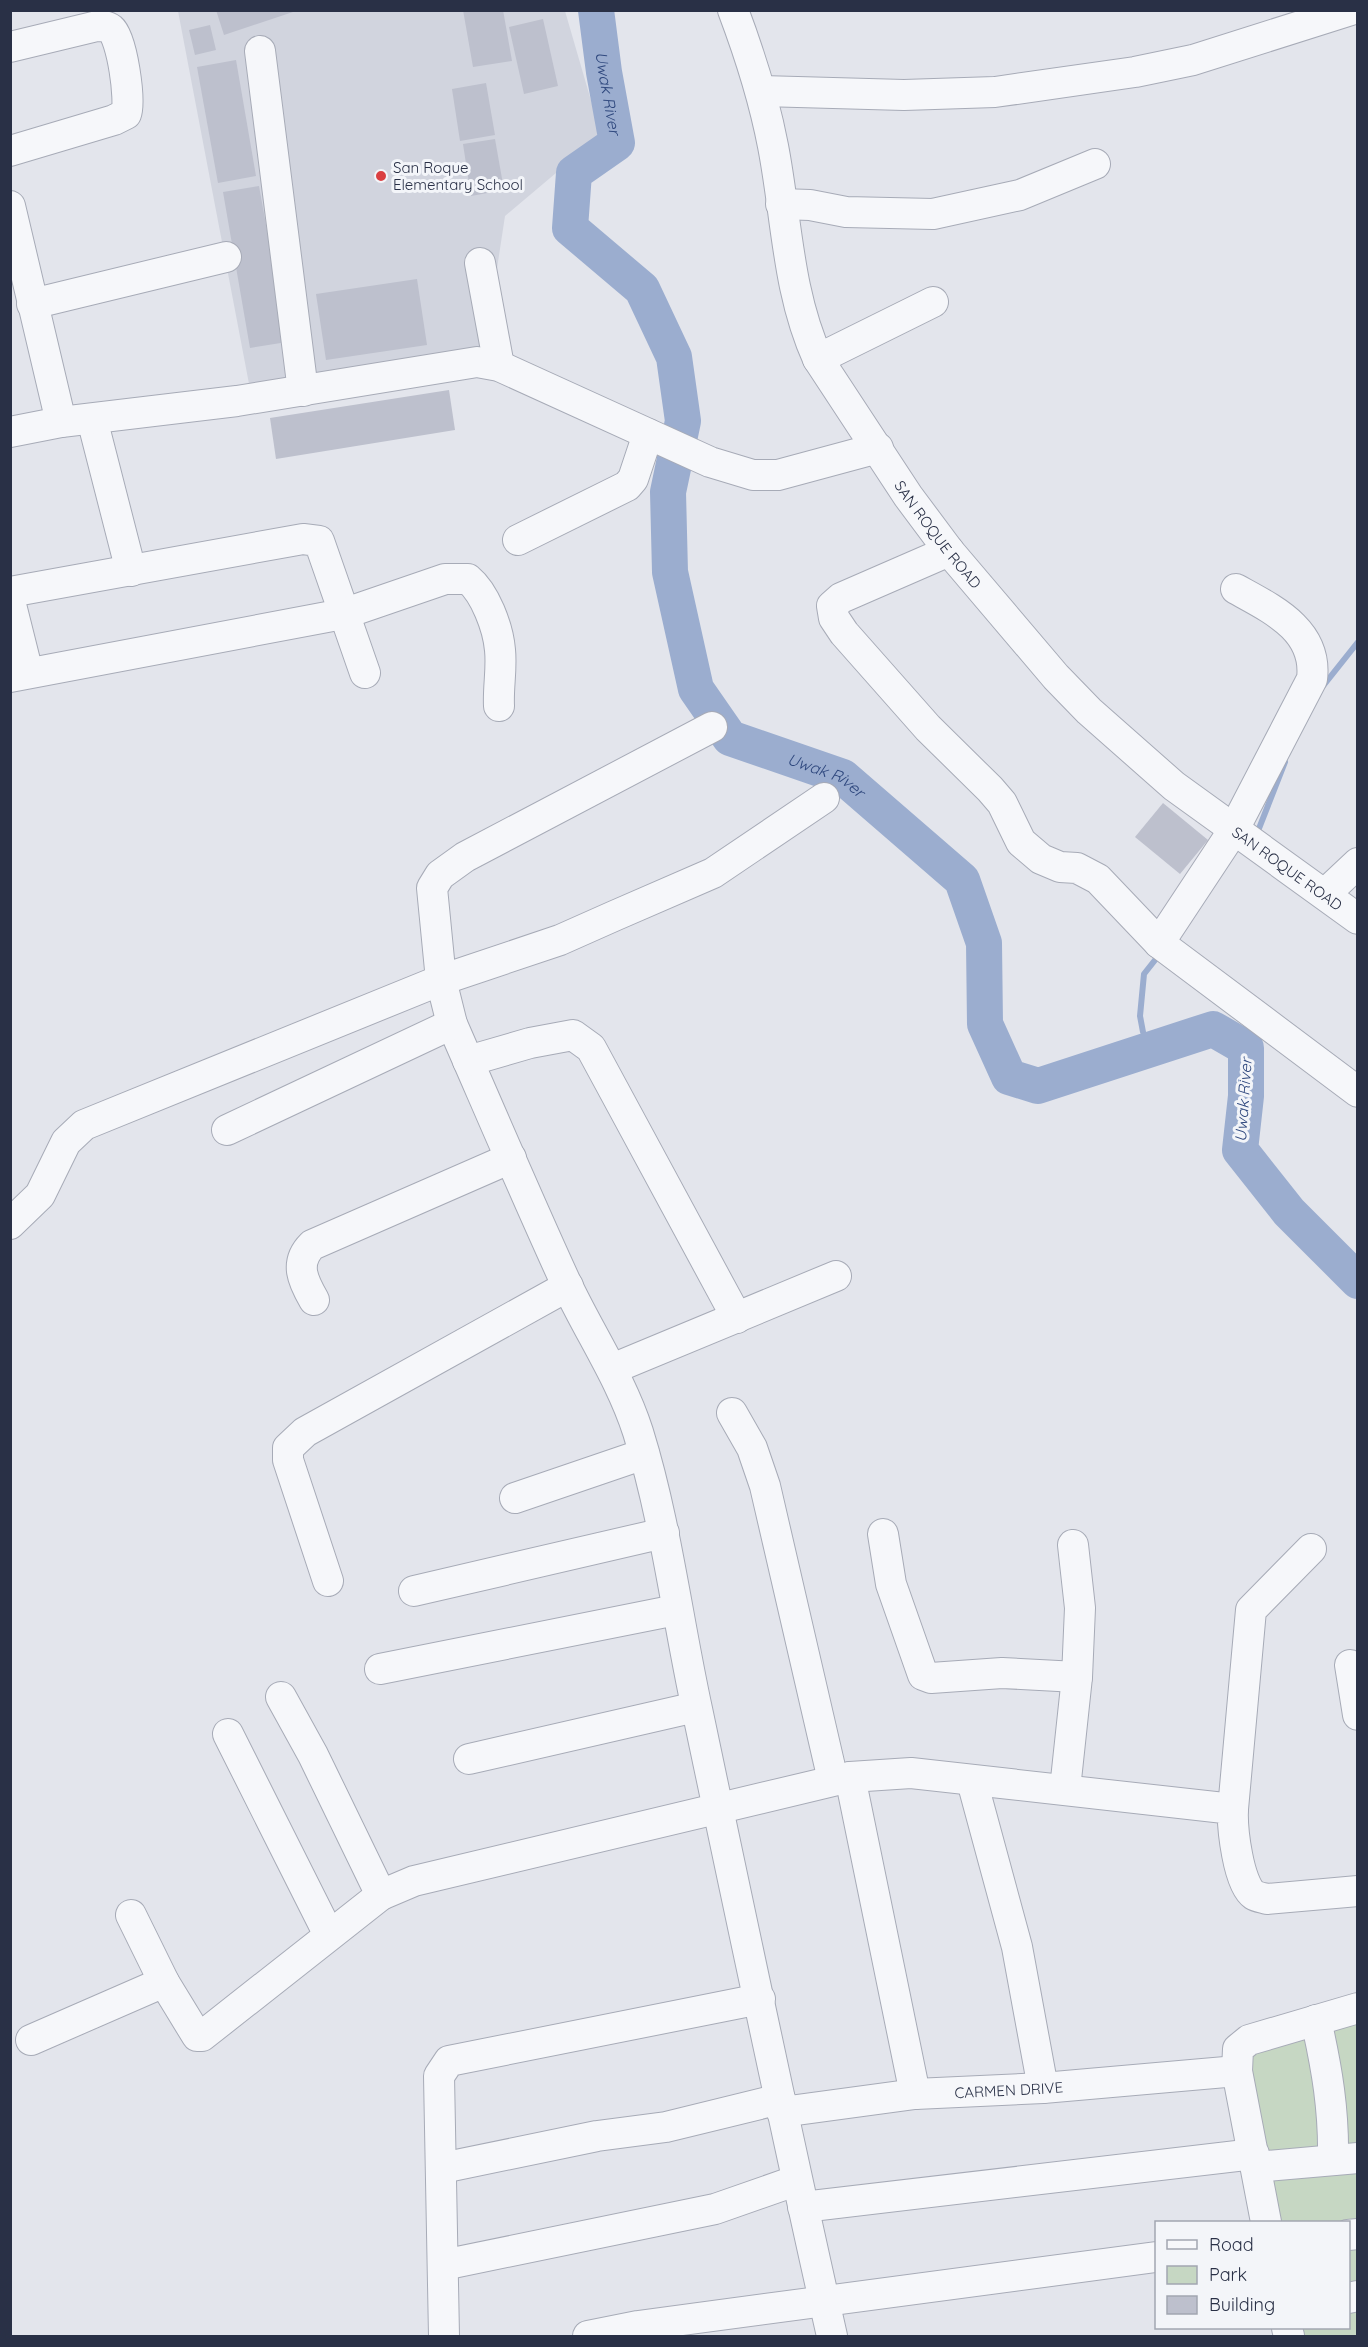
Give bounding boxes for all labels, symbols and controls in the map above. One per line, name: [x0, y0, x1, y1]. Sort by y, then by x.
water label: Uwak River: [591, 50, 626, 138]
place label: San Roque Elementary School: [393, 158, 523, 194]
marker: San Roque Elementary School: [374, 169, 388, 183]
street label: SAN ROQUE ROAD: [891, 477, 986, 592]
water label: Uwak River: [785, 749, 871, 803]
street label: SAN ROQUE ROAD: [1229, 822, 1347, 914]
water label: Uwak River: [1230, 1056, 1256, 1143]
street label: CARMEN DRIVE: [954, 2077, 1064, 2102]
legend: [1155, 2221, 1350, 2329]
text: Road: [1209, 2233, 1254, 2256]
text: Park: [1209, 2263, 1247, 2286]
text: Building: [1209, 2293, 1275, 2316]

